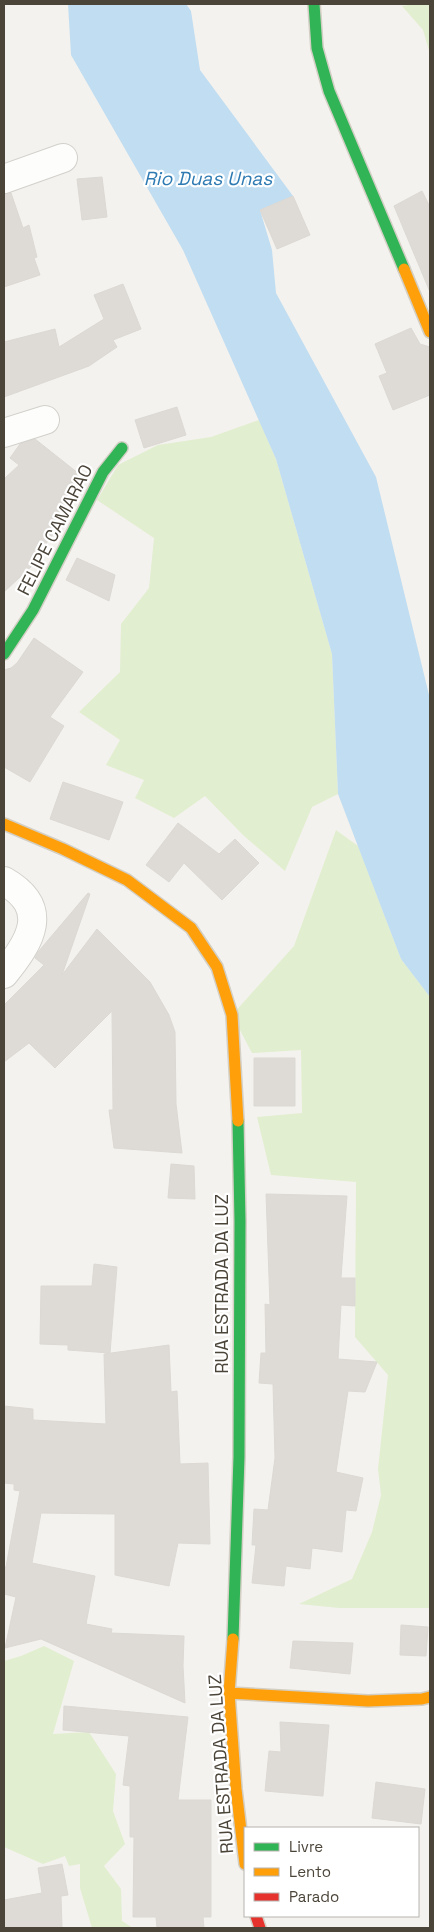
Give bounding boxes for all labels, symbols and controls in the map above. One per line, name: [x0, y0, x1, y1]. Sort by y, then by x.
water label: Rio Duas Unas: [144, 166, 273, 191]
street label: FELIPE CAMARAO: [12, 460, 97, 599]
street label: RUA ESTRADA DA LUZ: [210, 1194, 233, 1374]
street label: RUA ESTRADA DA LUZ: [203, 1674, 238, 1854]
legend: [244, 1827, 419, 1917]
text: Livre: [289, 1837, 323, 1856]
text: Lento: [289, 1862, 331, 1881]
text: Parado: [289, 1887, 339, 1906]

